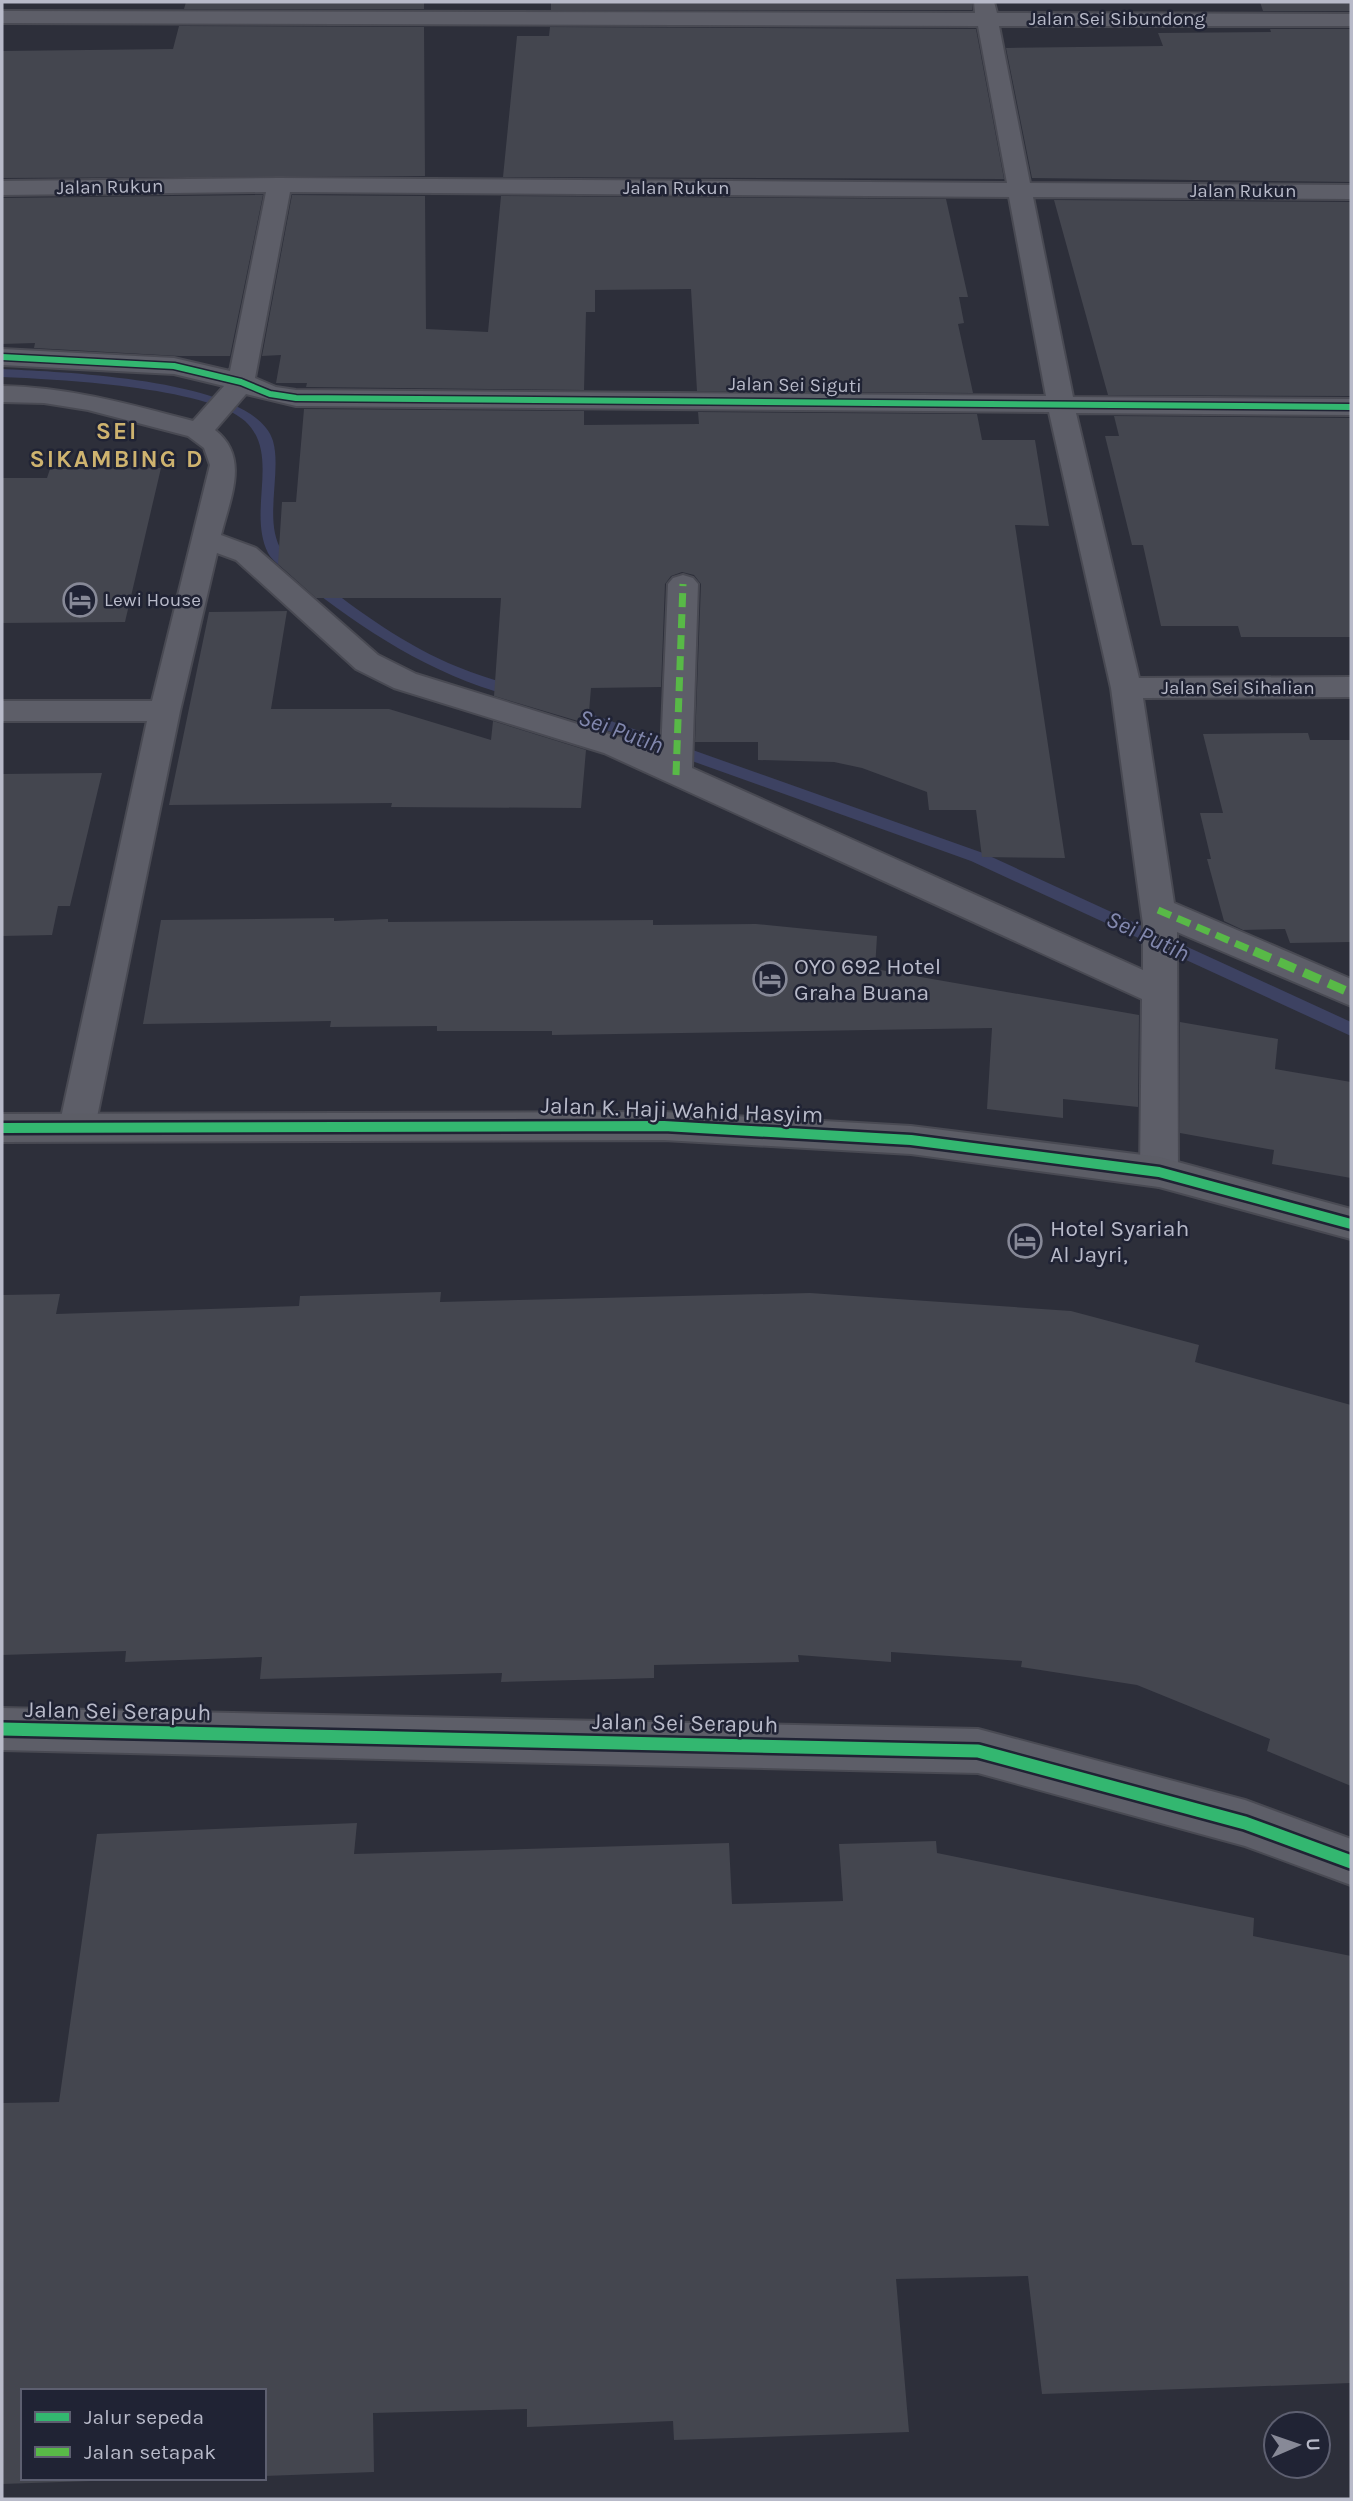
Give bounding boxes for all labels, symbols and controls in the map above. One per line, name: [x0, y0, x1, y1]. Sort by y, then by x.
street label: Jalan Sei Sibundong: [1029, 8, 1206, 30]
street label: Jalan Rukun: [56, 175, 164, 199]
street label: Jalan Rukun: [623, 177, 729, 199]
street label: Jalan Rukun: [1190, 180, 1296, 202]
street label: Jalan Sei Siguti: [728, 373, 862, 397]
district label: SEI SIKAMBING D: [29, 417, 205, 473]
hotel icon: Lewi House: [61, 581, 99, 619]
place label: Lewi House: [104, 589, 201, 611]
street label: Jalan Sei Sihalian: [1161, 677, 1315, 699]
water label: Sei Putih: [575, 703, 667, 759]
water label: Sei Putih: [1102, 905, 1194, 967]
place label: OYO 692 Hotel Graha Buana: [794, 953, 941, 1006]
hotel icon: OYO 692 Hotel Graha Buana: [751, 960, 789, 998]
street label: Jalan K. Haji Wahid Hasyim: [540, 1092, 824, 1128]
place label: Hotel Syariah Al Jayri,: [1050, 1215, 1189, 1268]
hotel icon: Hotel Syariah Al Jayri,: [1006, 1222, 1044, 1260]
street label: Jalan Sei Serapuh: [25, 1696, 211, 1726]
street label: Jalan Sei Serapuh: [592, 1708, 778, 1738]
legend: [21, 2389, 266, 2480]
text: Jalur sepeda: [84, 2405, 204, 2429]
north arrow: [1262, 2410, 1332, 2480]
text: U: [1302, 2437, 1324, 2451]
text: Jalan setapak: [84, 2440, 216, 2464]

